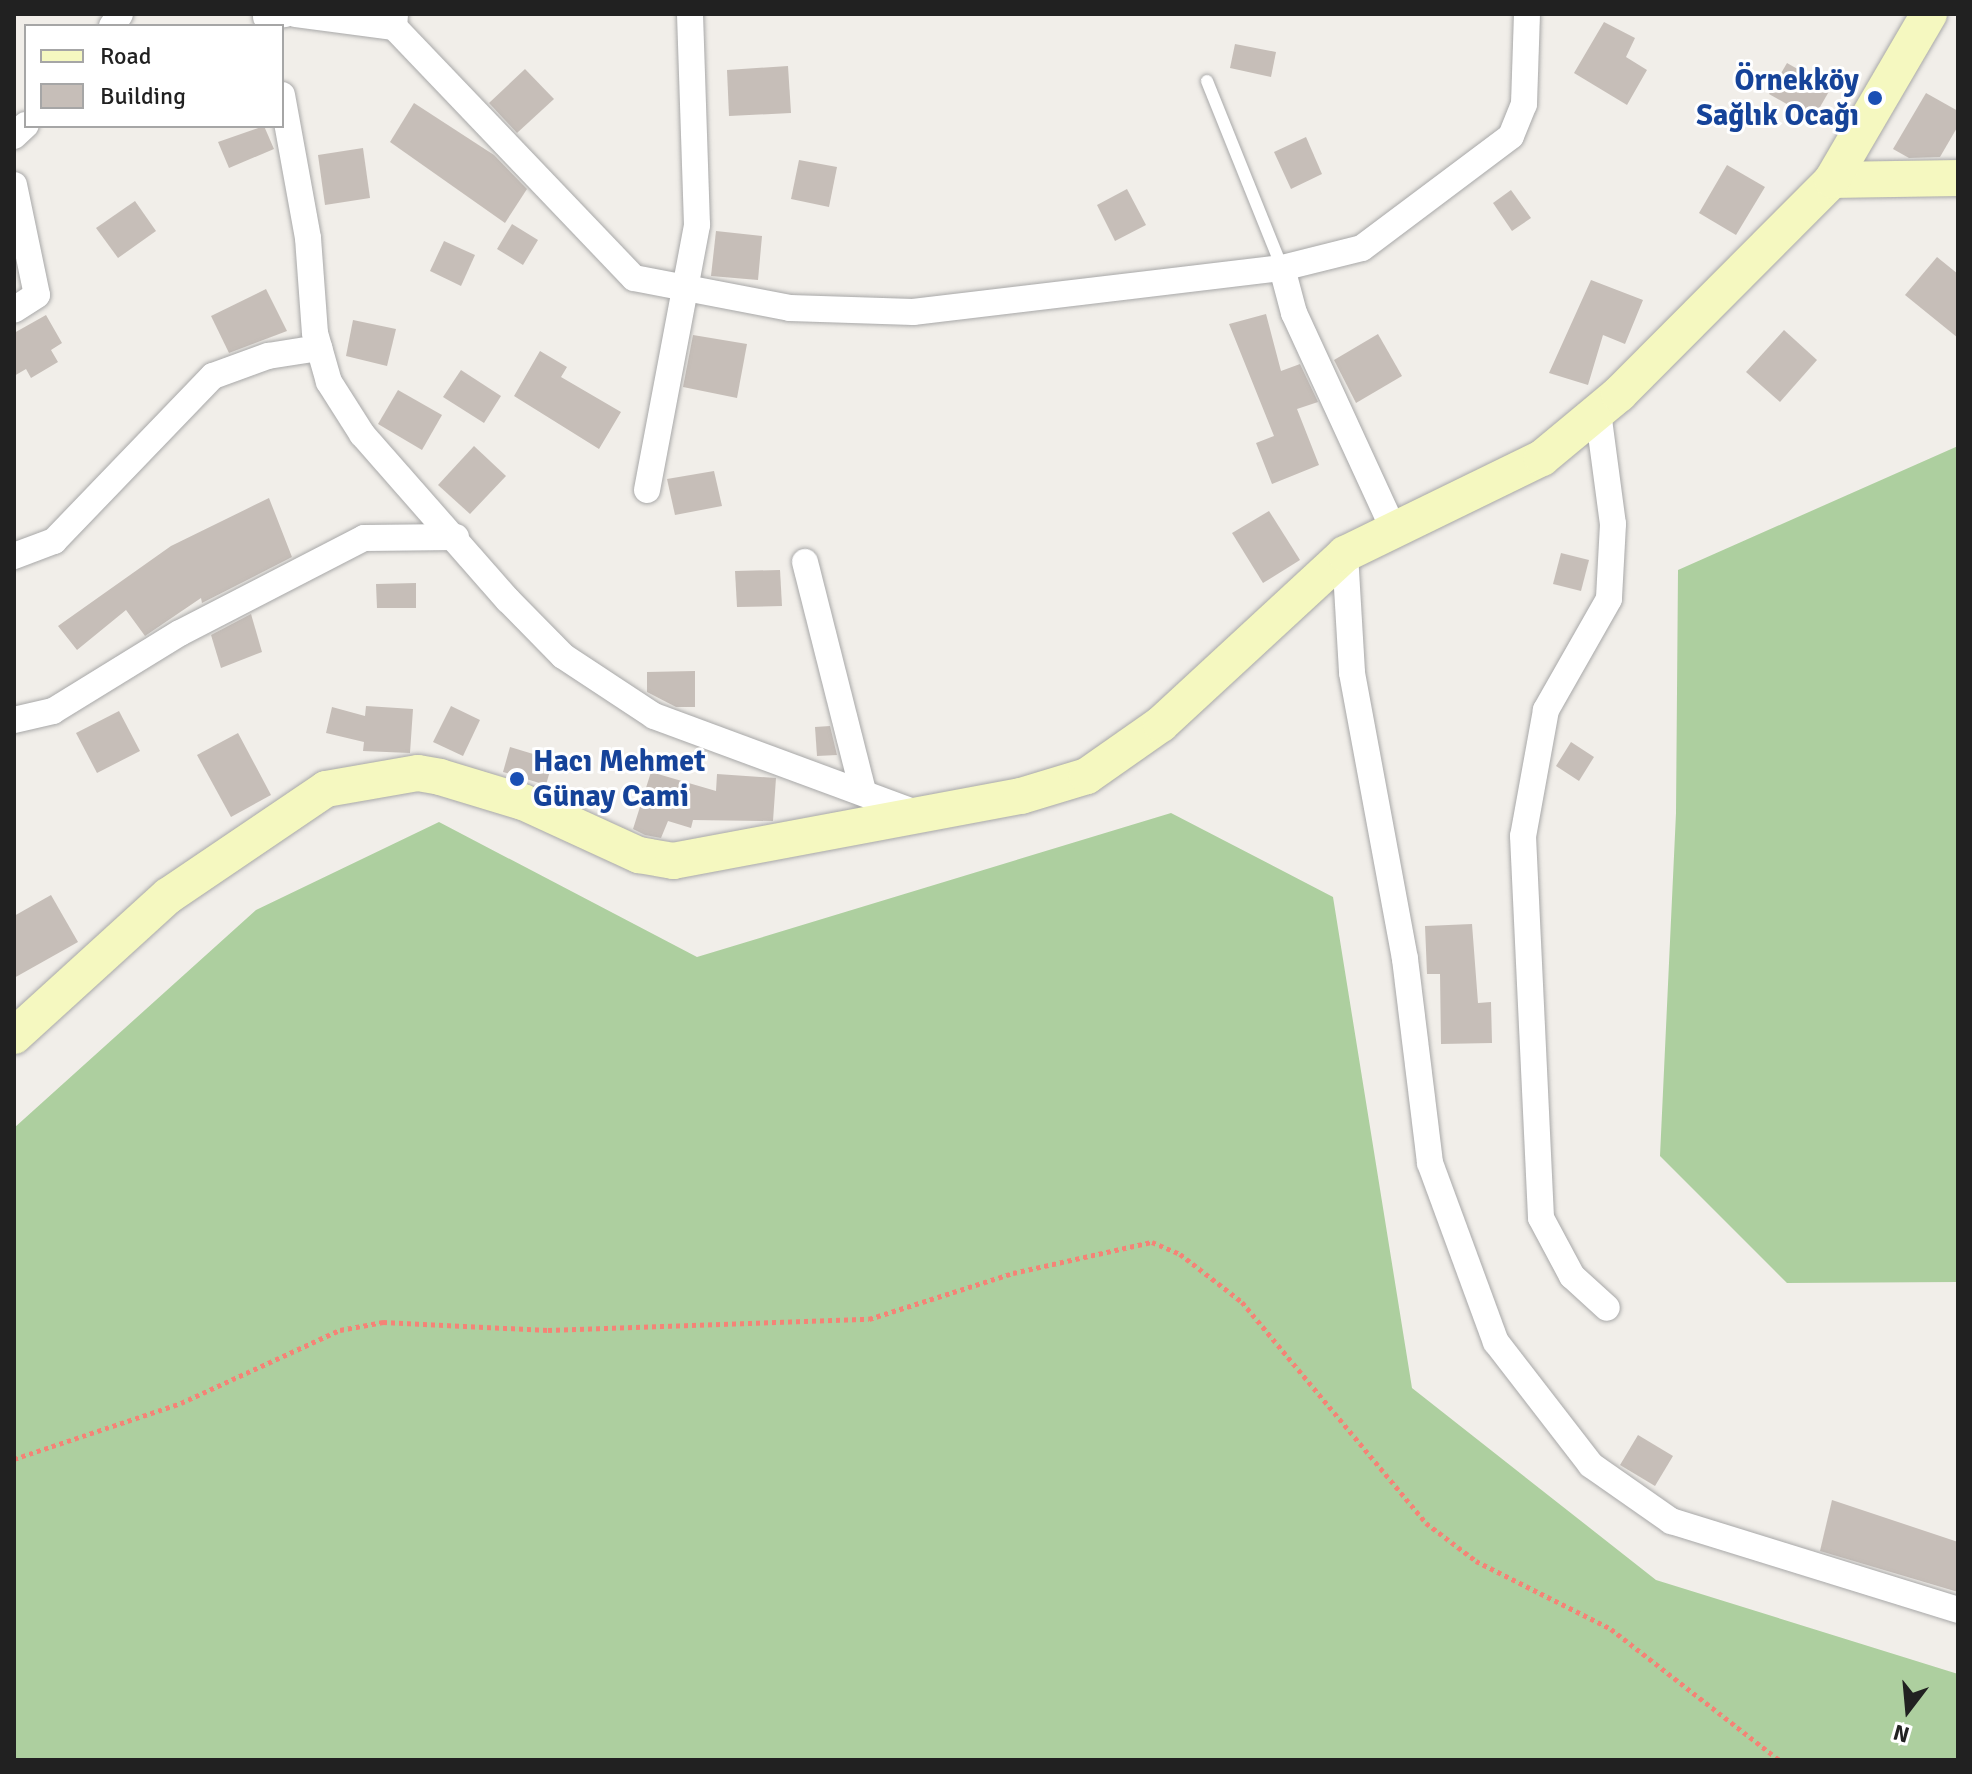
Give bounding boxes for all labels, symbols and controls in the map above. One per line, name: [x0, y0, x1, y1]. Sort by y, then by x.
legend: [24, 24, 284, 128]
text: Road: [100, 41, 151, 71]
place label: Örnekköy Sağlık Ocağı: [1696, 63, 1859, 134]
text: Building: [100, 81, 186, 111]
marker: Örnekköy Sağlık Ocağı: [1866, 89, 1884, 107]
place label: Hacı Mehmet Günay Cami: [533, 744, 705, 814]
marker: Hacı Mehmet Günay Cami: [508, 770, 526, 788]
north arrow: [1868, 1670, 1948, 1750]
text: N: [1890, 1718, 1912, 1749]

